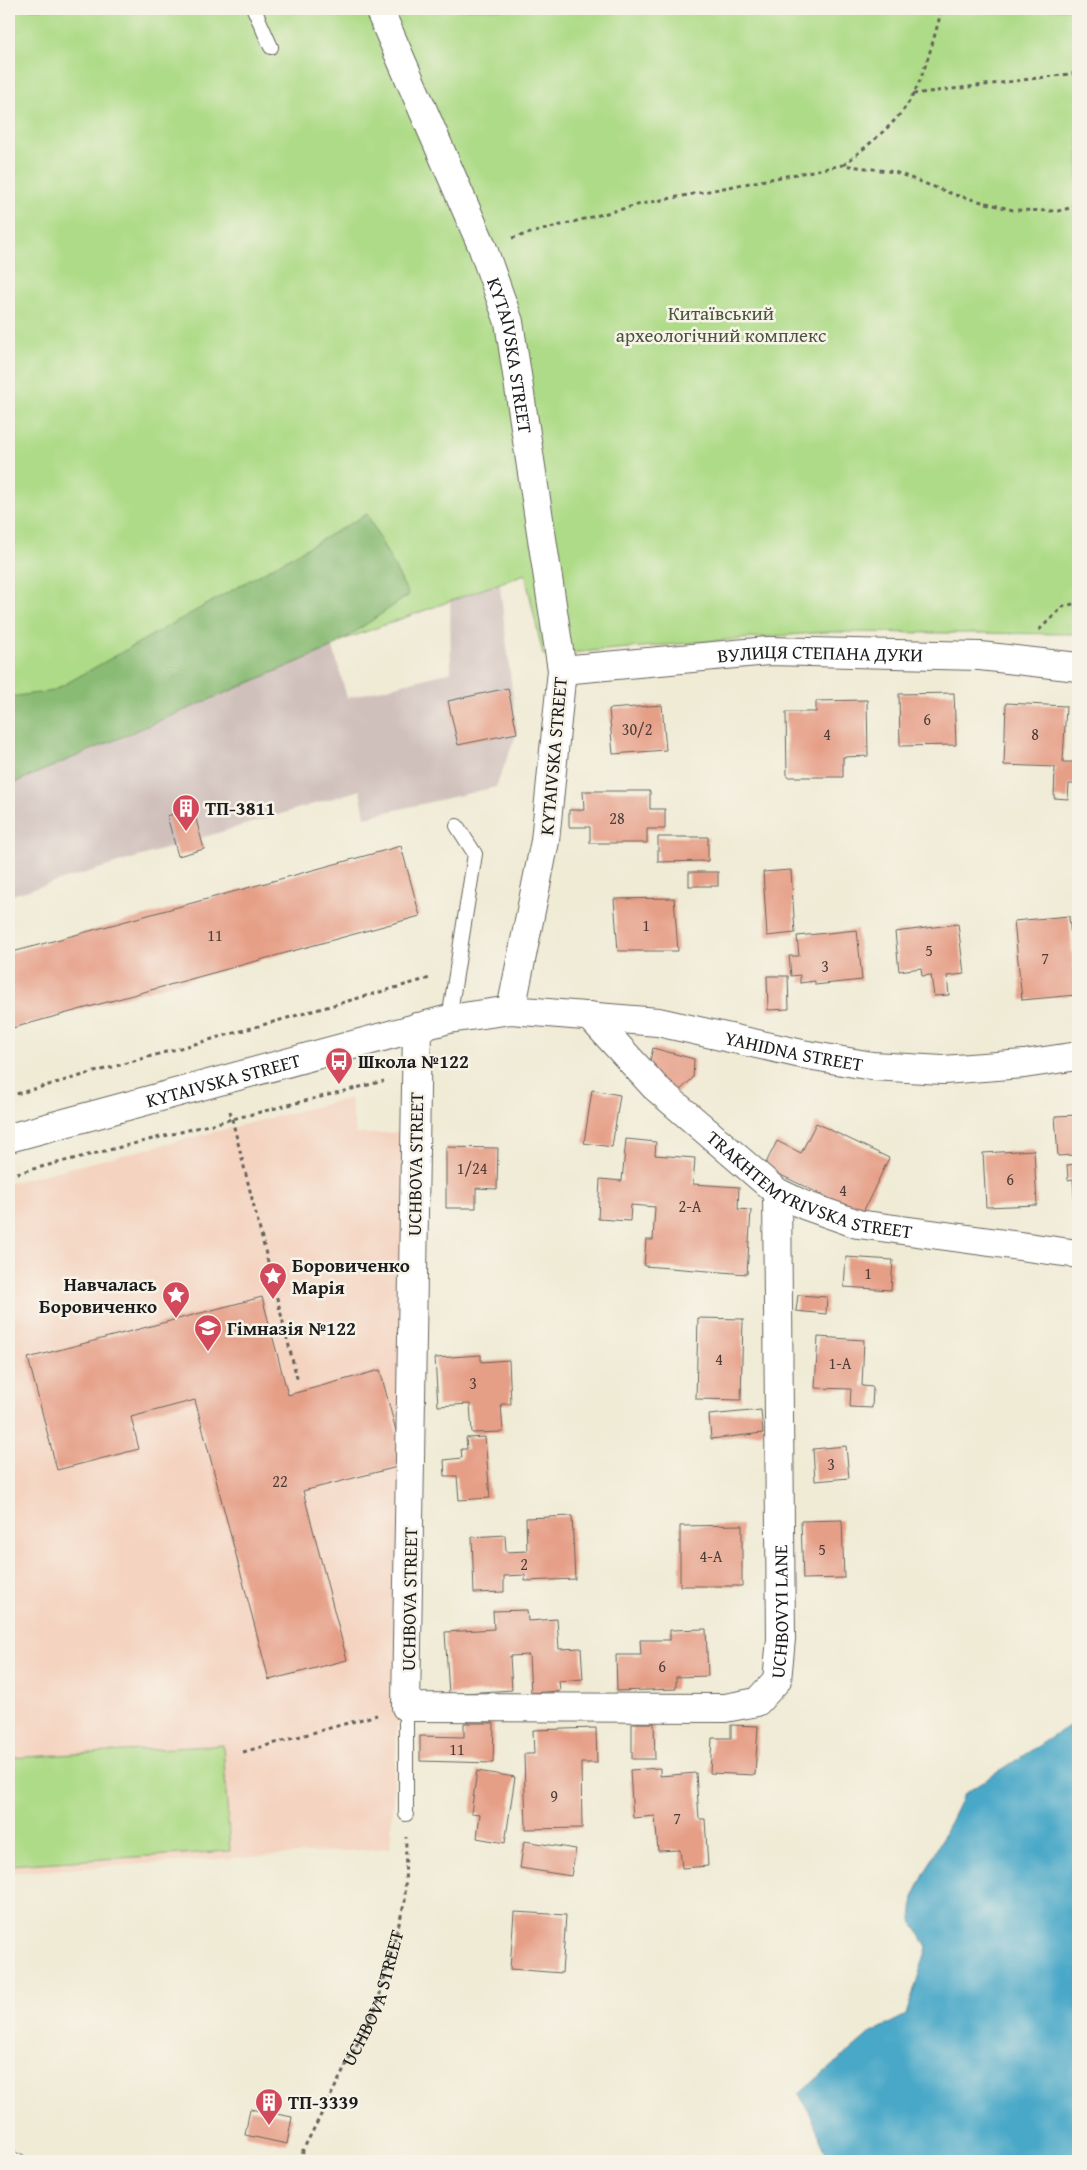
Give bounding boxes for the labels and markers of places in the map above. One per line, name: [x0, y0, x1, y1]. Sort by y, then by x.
building icon: ТП-3811: [171, 793, 201, 832]
place label: ТП-3811: [205, 794, 275, 822]
bus stop icon: Школа №122: [324, 1046, 354, 1085]
place label: Школа №122: [358, 1047, 469, 1075]
place label: Боровиченко Марія: [292, 1251, 410, 1301]
place icon: Боровиченко Марія: [258, 1261, 288, 1300]
place label: Навчалась Боровиченко: [39, 1270, 157, 1320]
place icon: Навчалась Боровиченко: [161, 1280, 191, 1319]
school or university icon: Гімназія №122: [193, 1313, 223, 1352]
place label: Гімназія №122: [227, 1314, 356, 1342]
building icon: ТП-3339: [254, 2087, 284, 2126]
place label: ТП-3339: [288, 2088, 358, 2116]

